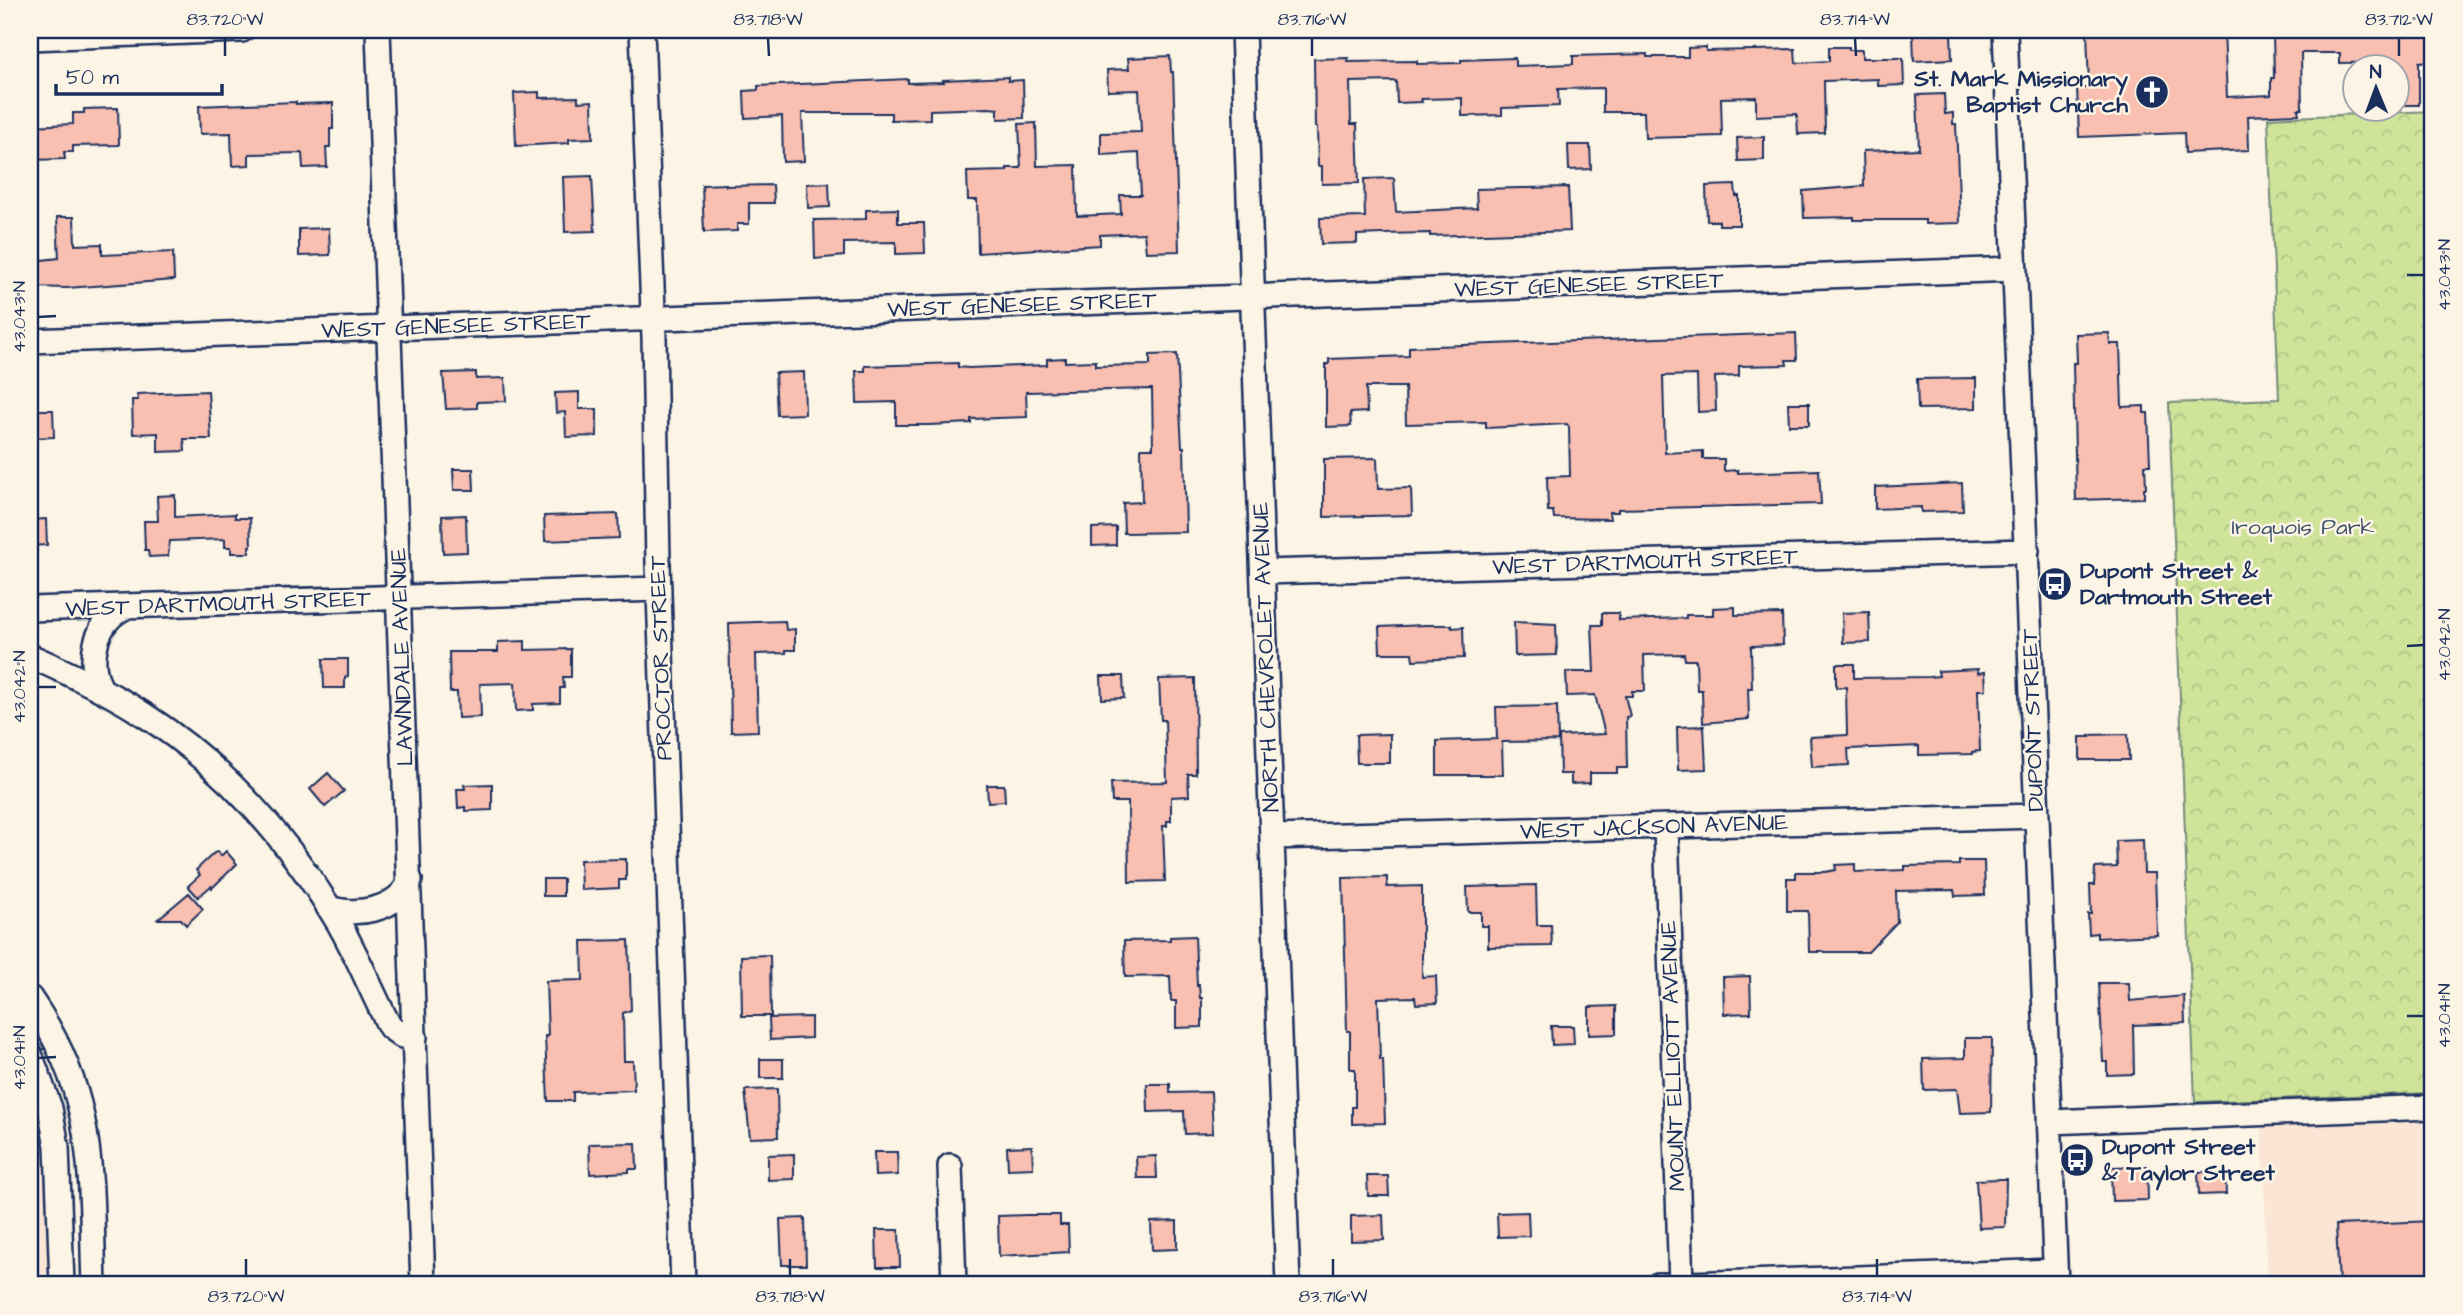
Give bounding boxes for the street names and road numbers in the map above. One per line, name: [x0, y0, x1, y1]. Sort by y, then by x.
street label: WEST GENESEE STREET: [1454, 264, 1725, 306]
street label: WEST GENESEE STREET: [887, 284, 1158, 326]
street label: WEST GENESEE STREET: [321, 305, 592, 347]
street label: NORTH CHEVROLET AVENUE: [1245, 501, 1287, 813]
street label: WEST DARTMOUTH STREET: [1492, 541, 1799, 583]
street label: LAWNDALE AVENUE: [382, 547, 422, 767]
street label: PROCTOR STREET: [641, 554, 681, 761]
street label: WEST DARTMOUTH STREET: [65, 583, 372, 625]
street label: DUPONT STREET: [2014, 627, 2052, 812]
street label: WEST JACKSON AVENUE: [1519, 806, 1789, 848]
street label: MOUNT ELLIOTT AVENUE: [1652, 920, 1694, 1192]

